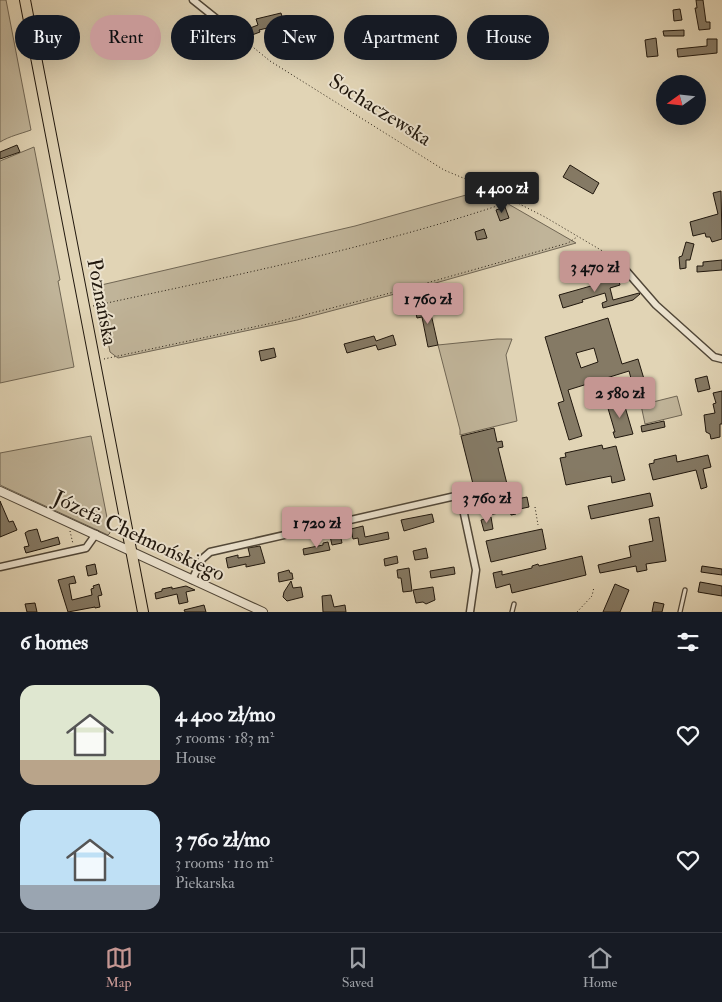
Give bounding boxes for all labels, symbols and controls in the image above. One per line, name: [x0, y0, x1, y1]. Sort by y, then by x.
chip: Buy: [15, 15, 80, 60]
chip: Rent: [90, 15, 161, 60]
chip: Filters: [171, 15, 254, 60]
chip: New: [264, 15, 334, 60]
chip: Apartment: [344, 15, 457, 60]
chip: House: [467, 15, 549, 60]
street label: Sochaczewska: [324, 68, 437, 152]
north arrow: [656, 75, 706, 125]
map controls: [656, 75, 706, 125]
pin: 4 400 zł: [450, 172, 554, 214]
text: 4 400 zł: [476, 178, 528, 198]
pin: 3 470 zł: [543, 250, 647, 293]
street label: Poznańska: [80, 256, 124, 348]
text: 3 470 zł: [571, 257, 619, 277]
pin: 1 760 zł: [376, 282, 480, 325]
text: 1 760 zł: [404, 289, 452, 309]
pin: 2 580 zł: [568, 376, 672, 419]
text: 2 580 zł: [595, 383, 645, 403]
pin: 3 760 zł: [435, 482, 539, 524]
street label: Józefa Chełmońskiego: [48, 484, 229, 588]
text: 3 760 zł: [463, 488, 511, 508]
pin: 1 720 zł: [265, 506, 369, 549]
text: 1 720 zł: [293, 513, 341, 533]
icon: filters: [674, 628, 702, 656]
text: 6 homes: [20, 629, 88, 656]
text: 4 400 zł/mo: [175, 701, 275, 728]
icon: home: [60, 705, 120, 765]
icon: heart: [674, 721, 702, 749]
text: 5 rooms · 183 m²: [175, 728, 274, 748]
text: House: [175, 748, 216, 768]
text: 3 760 zł/mo: [175, 826, 270, 853]
icon: home: [60, 830, 120, 890]
icon: heart: [674, 846, 702, 874]
text: 3 rooms · 110 m²: [175, 853, 273, 873]
text: Piekarska: [175, 873, 235, 893]
tab: Map: [105, 944, 133, 991]
tab: Saved: [342, 944, 374, 991]
tab: Home: [583, 944, 617, 991]

